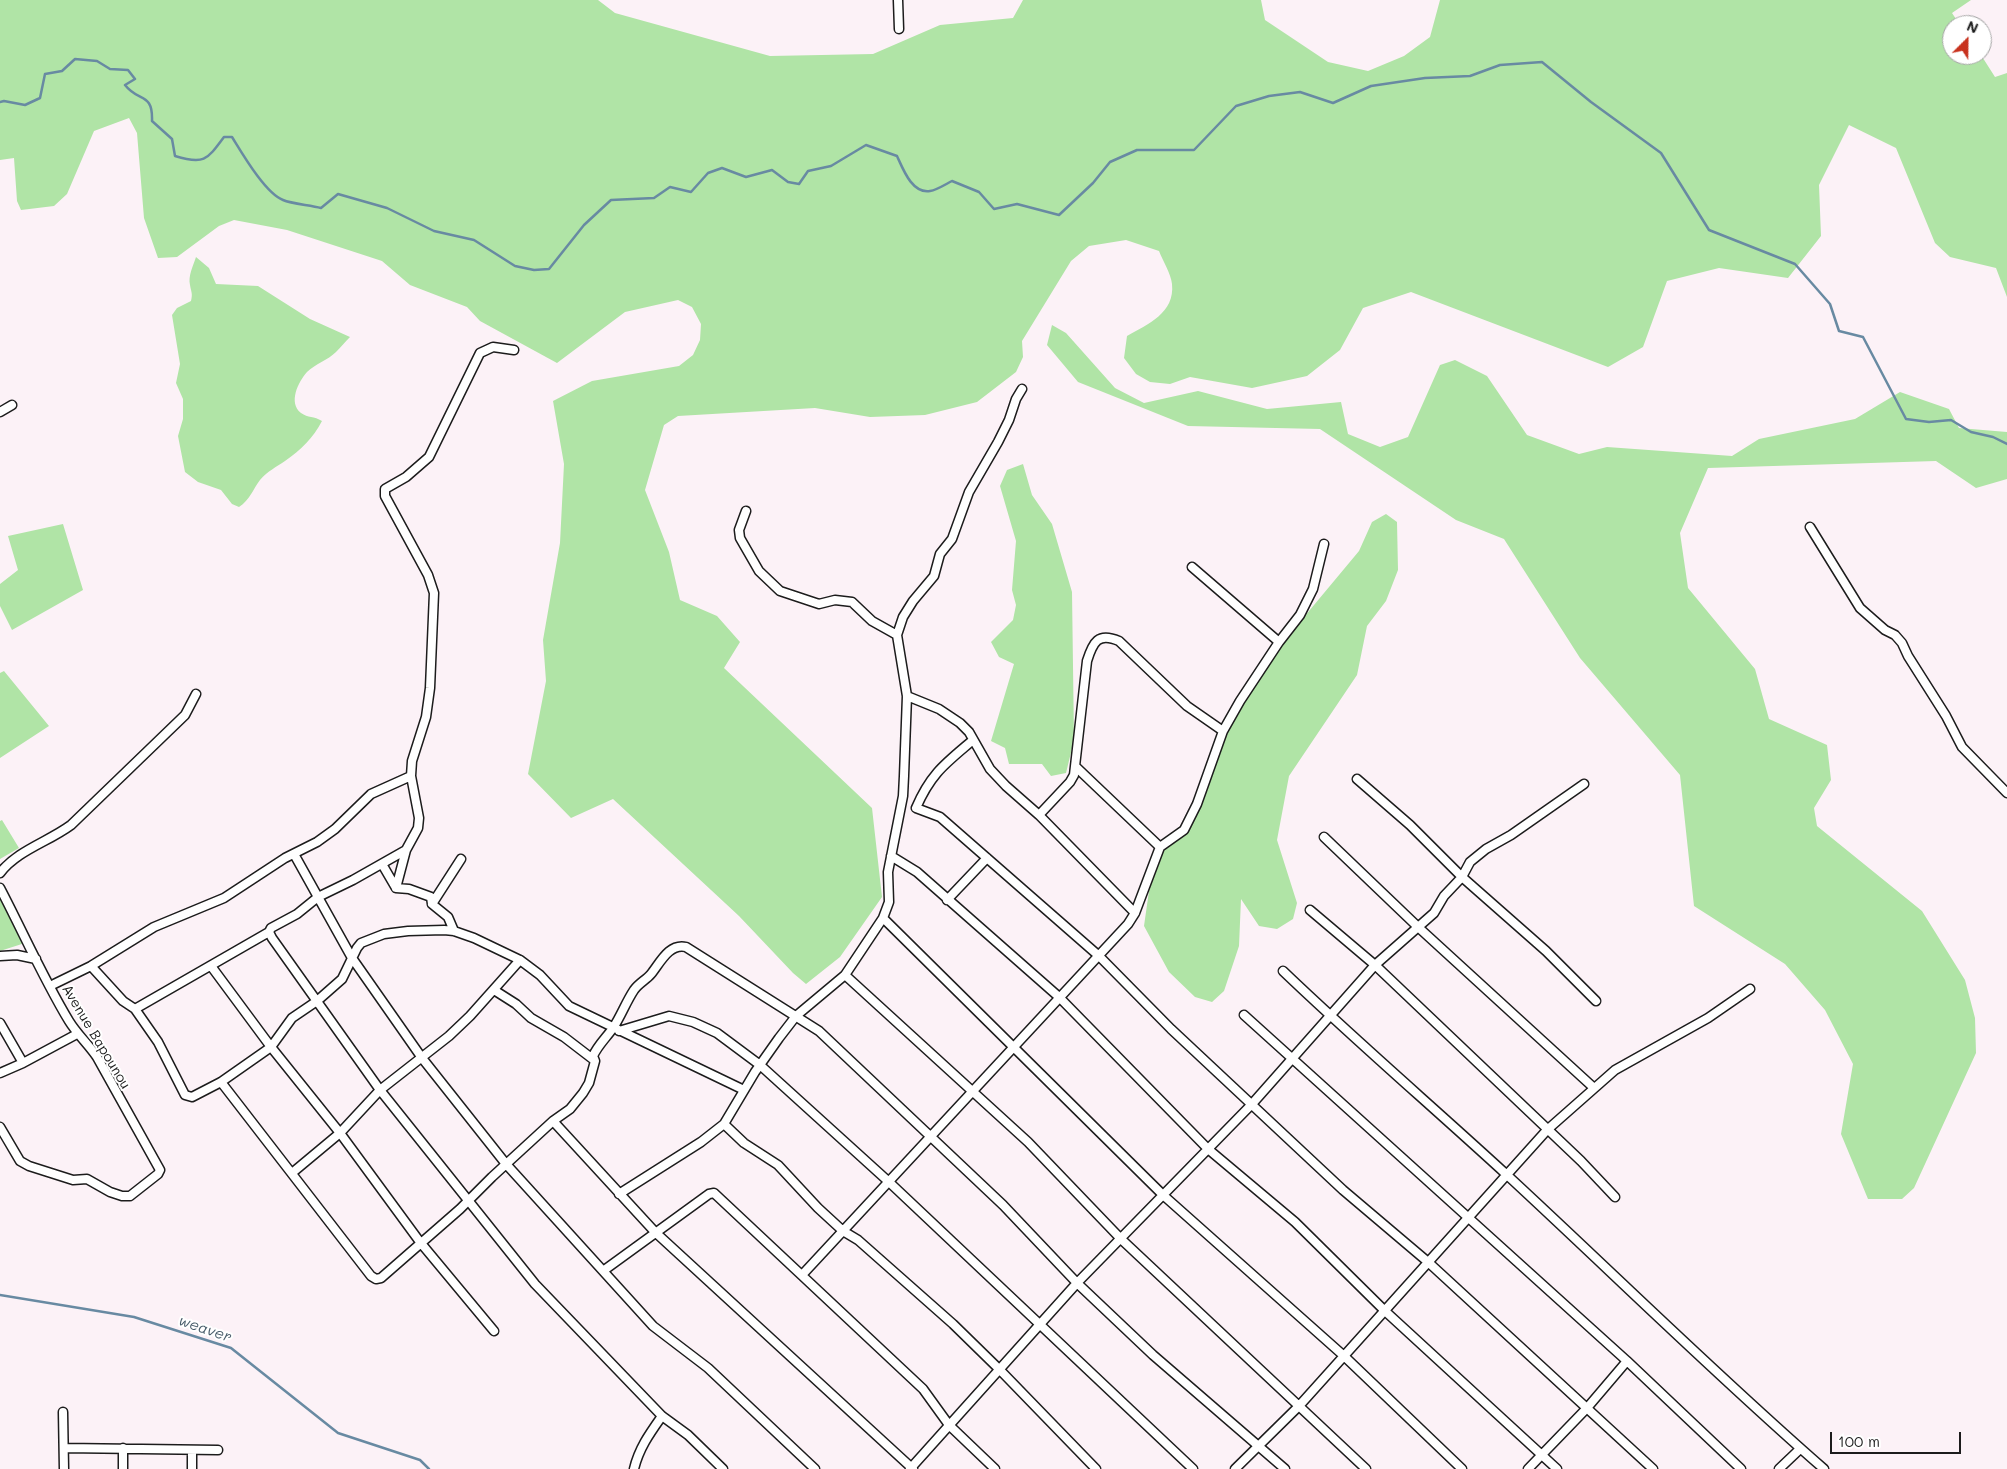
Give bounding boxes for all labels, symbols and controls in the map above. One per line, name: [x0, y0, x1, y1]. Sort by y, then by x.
north arrow: [1942, 15, 1992, 65]
text: N: [1964, 16, 1981, 37]
street label: Avenue Bapounou: [58, 982, 134, 1092]
water label: weaver: [176, 1312, 234, 1346]
scale bar: [1832, 1422, 1963, 1454]
text: 100 m: [1838, 1431, 1880, 1451]

